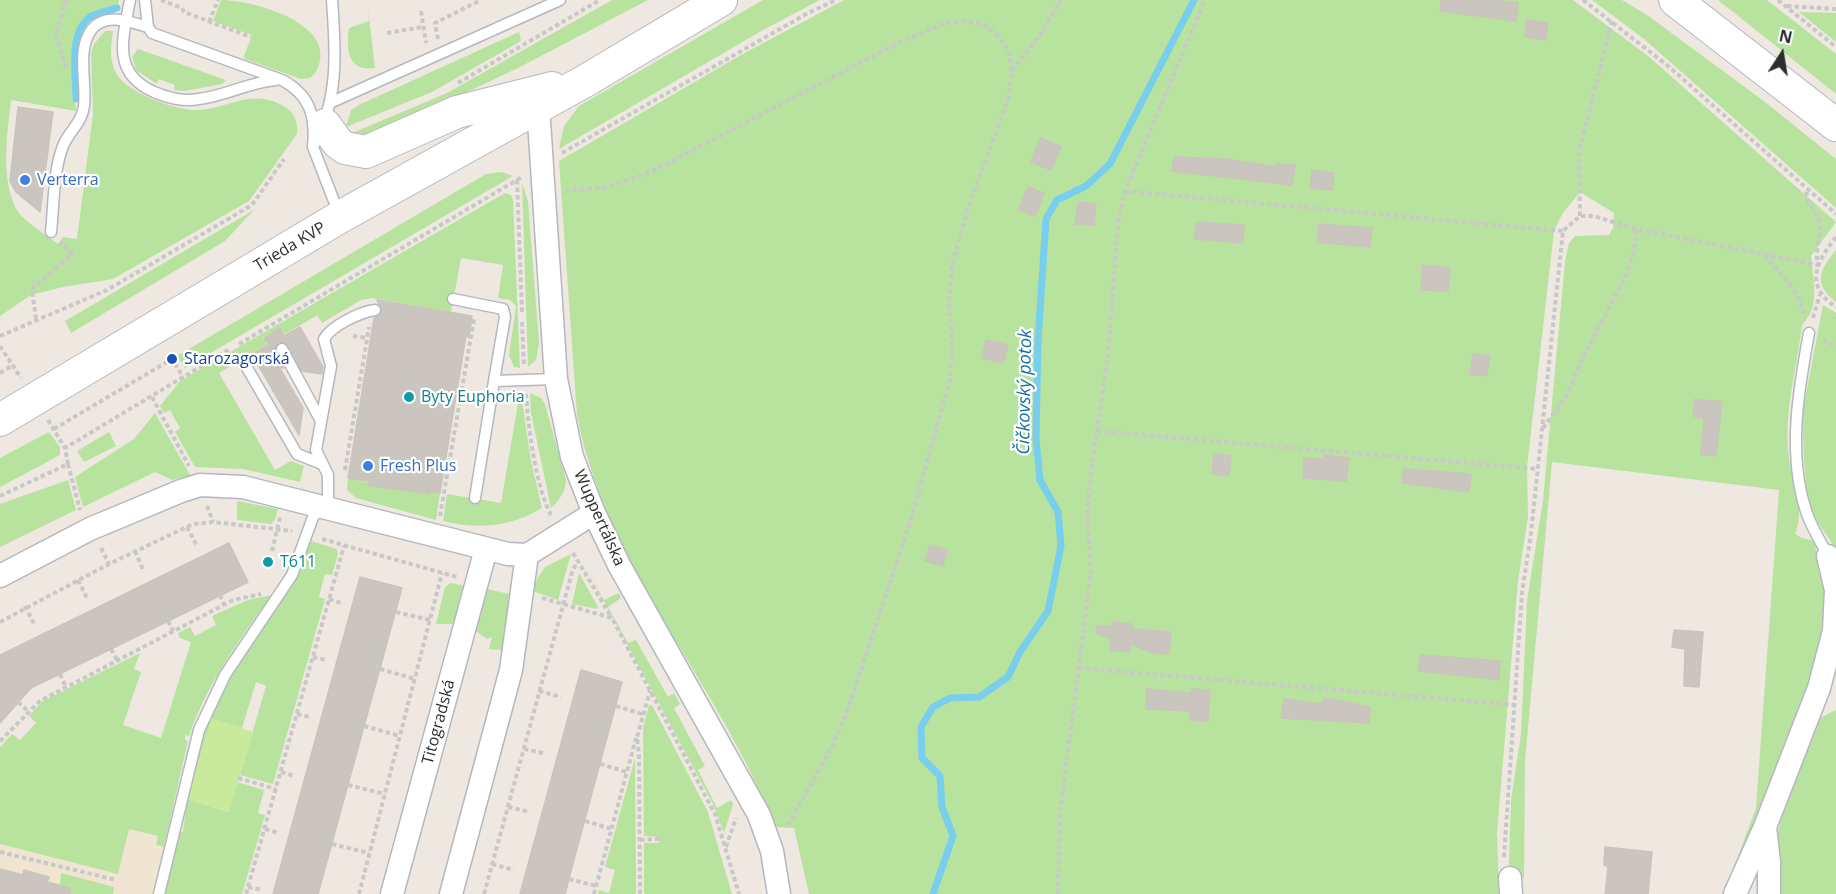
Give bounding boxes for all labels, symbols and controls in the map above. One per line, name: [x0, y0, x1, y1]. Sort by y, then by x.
north arrow: [1752, 24, 1812, 84]
text: N: [1777, 24, 1794, 49]
place label: Verterra: [37, 170, 99, 190]
marker: Verterra: [18, 173, 32, 187]
street label: Trieda KVP: [251, 218, 329, 276]
water label: Čičkovský potok: [1013, 329, 1037, 455]
place label: Starozagorská: [184, 349, 290, 369]
marker: Starozagorská: [165, 352, 179, 366]
place label: Byty Euphoria: [421, 387, 525, 407]
marker: Byty Euphoria: [402, 390, 416, 404]
place label: Fresh Plus: [380, 456, 456, 476]
marker: Fresh Plus: [361, 459, 375, 473]
street label: Wuppertálska: [569, 467, 629, 569]
place label: T611: [280, 552, 316, 572]
marker: T611: [261, 555, 275, 569]
street label: Titogradská: [418, 677, 460, 767]

